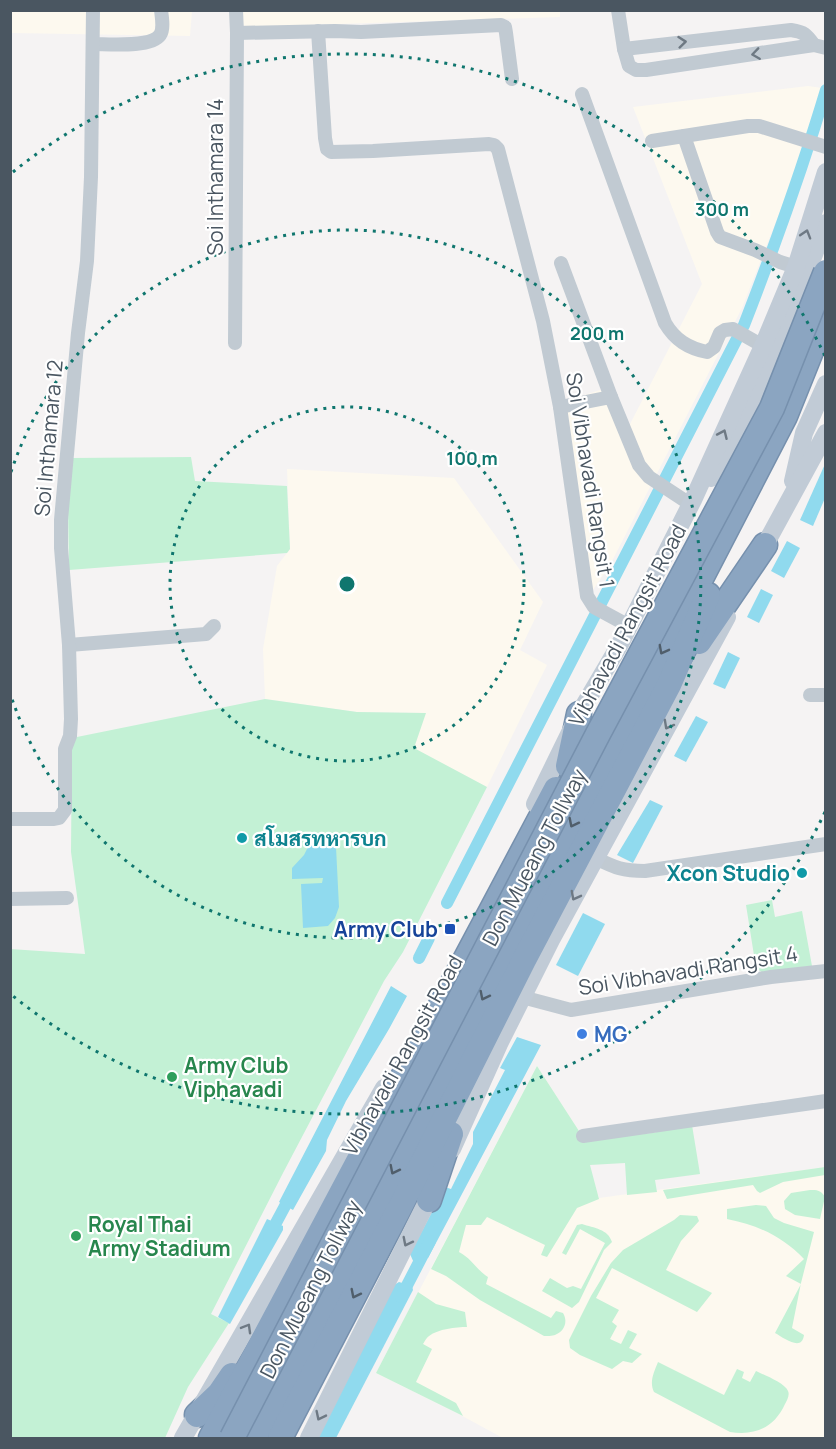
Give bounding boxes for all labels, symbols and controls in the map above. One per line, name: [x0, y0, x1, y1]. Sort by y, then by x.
one-way arrow: [678, 37, 687, 49]
one-way arrow: [752, 47, 762, 60]
street label: Soi Inthamara 14: [201, 98, 229, 256]
text: 300 m: [695, 197, 749, 221]
one-way arrow: [799, 229, 811, 240]
text: 200 m: [570, 321, 624, 345]
street label: Soi Inthamara 12: [27, 359, 69, 517]
street label: Soi Vibhavadi Rangsit 1: [560, 370, 622, 590]
one-way arrow: [716, 429, 728, 440]
text: 100 m: [446, 446, 498, 470]
street label: Vibhavadi Rangsit Road: [562, 519, 692, 731]
centre of rings: [337, 574, 357, 594]
one-way arrow: [659, 644, 670, 654]
one-way arrow: [664, 719, 675, 729]
street label: Don Mueang Tollway: [475, 764, 593, 950]
one-way arrow: [569, 817, 580, 828]
place label: สโมสรทหารบก: [254, 824, 387, 852]
marker: สโมสรทหารบก: [235, 831, 249, 845]
place label: Xcon Studio: [667, 859, 790, 887]
marker: Xcon Studio: [795, 866, 809, 880]
one-way arrow: [571, 890, 582, 900]
place label: Army Club: [334, 915, 438, 943]
marker: Army Club: [443, 922, 457, 936]
street label: Soi Vibhavadi Rangsit 4: [576, 939, 800, 1001]
street label: Vibhavadi Rangsit Road: [335, 950, 469, 1160]
one-way arrow: [480, 990, 491, 1001]
place label: MG: [594, 1020, 627, 1048]
marker: MG: [575, 1027, 589, 1041]
place label: Army Club Viphavadi: [184, 1051, 288, 1103]
marker: Army Club Viphavadi: [165, 1070, 179, 1084]
one-way arrow: [390, 1163, 402, 1174]
street label: Don Mueang Tollway: [253, 1195, 367, 1383]
place label: Royal Thai Army Stadium: [88, 1210, 231, 1262]
marker: Royal Thai Army Stadium: [69, 1229, 83, 1243]
one-way arrow: [403, 1235, 414, 1246]
one-way arrow: [351, 1288, 362, 1298]
one-way arrow: [240, 1324, 251, 1334]
one-way arrow: [316, 1410, 328, 1421]

